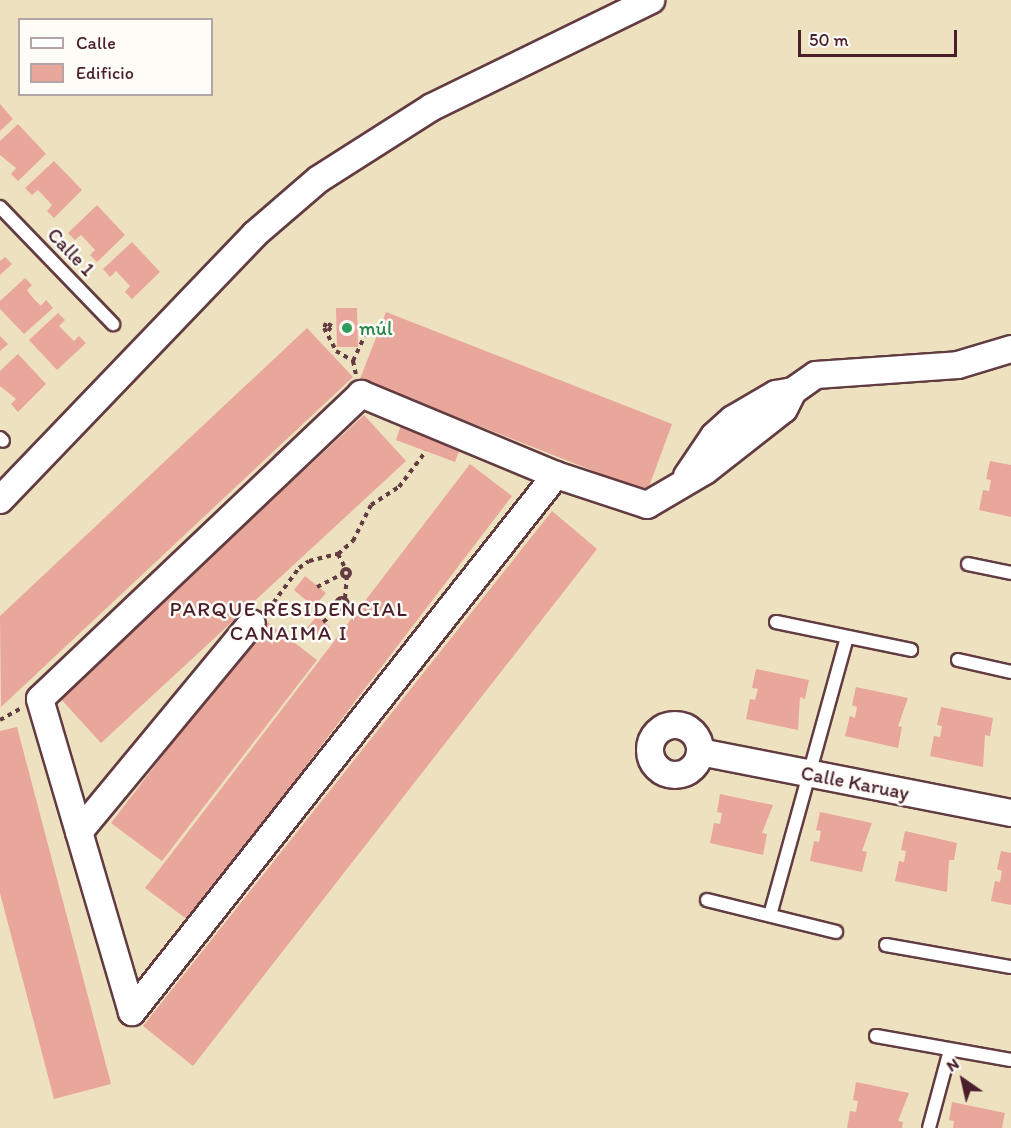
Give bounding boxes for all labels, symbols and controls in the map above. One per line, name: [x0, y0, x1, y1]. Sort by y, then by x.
legend: [18, 18, 213, 96]
scale bar: [801, 18, 960, 56]
text: 50 m: [809, 29, 849, 51]
text: Calle: [76, 32, 116, 54]
text: Edificio: [76, 62, 134, 84]
street label: Calle 1: [42, 223, 100, 281]
place label: múl: [359, 316, 393, 340]
marker: múl: [340, 321, 354, 335]
district label: PARQUE RESIDENCIAL CANAIMA I: [171, 596, 407, 646]
street label: Calle Karuay: [799, 761, 911, 805]
north arrow: [933, 1050, 993, 1110]
text: N: [943, 1054, 962, 1076]

